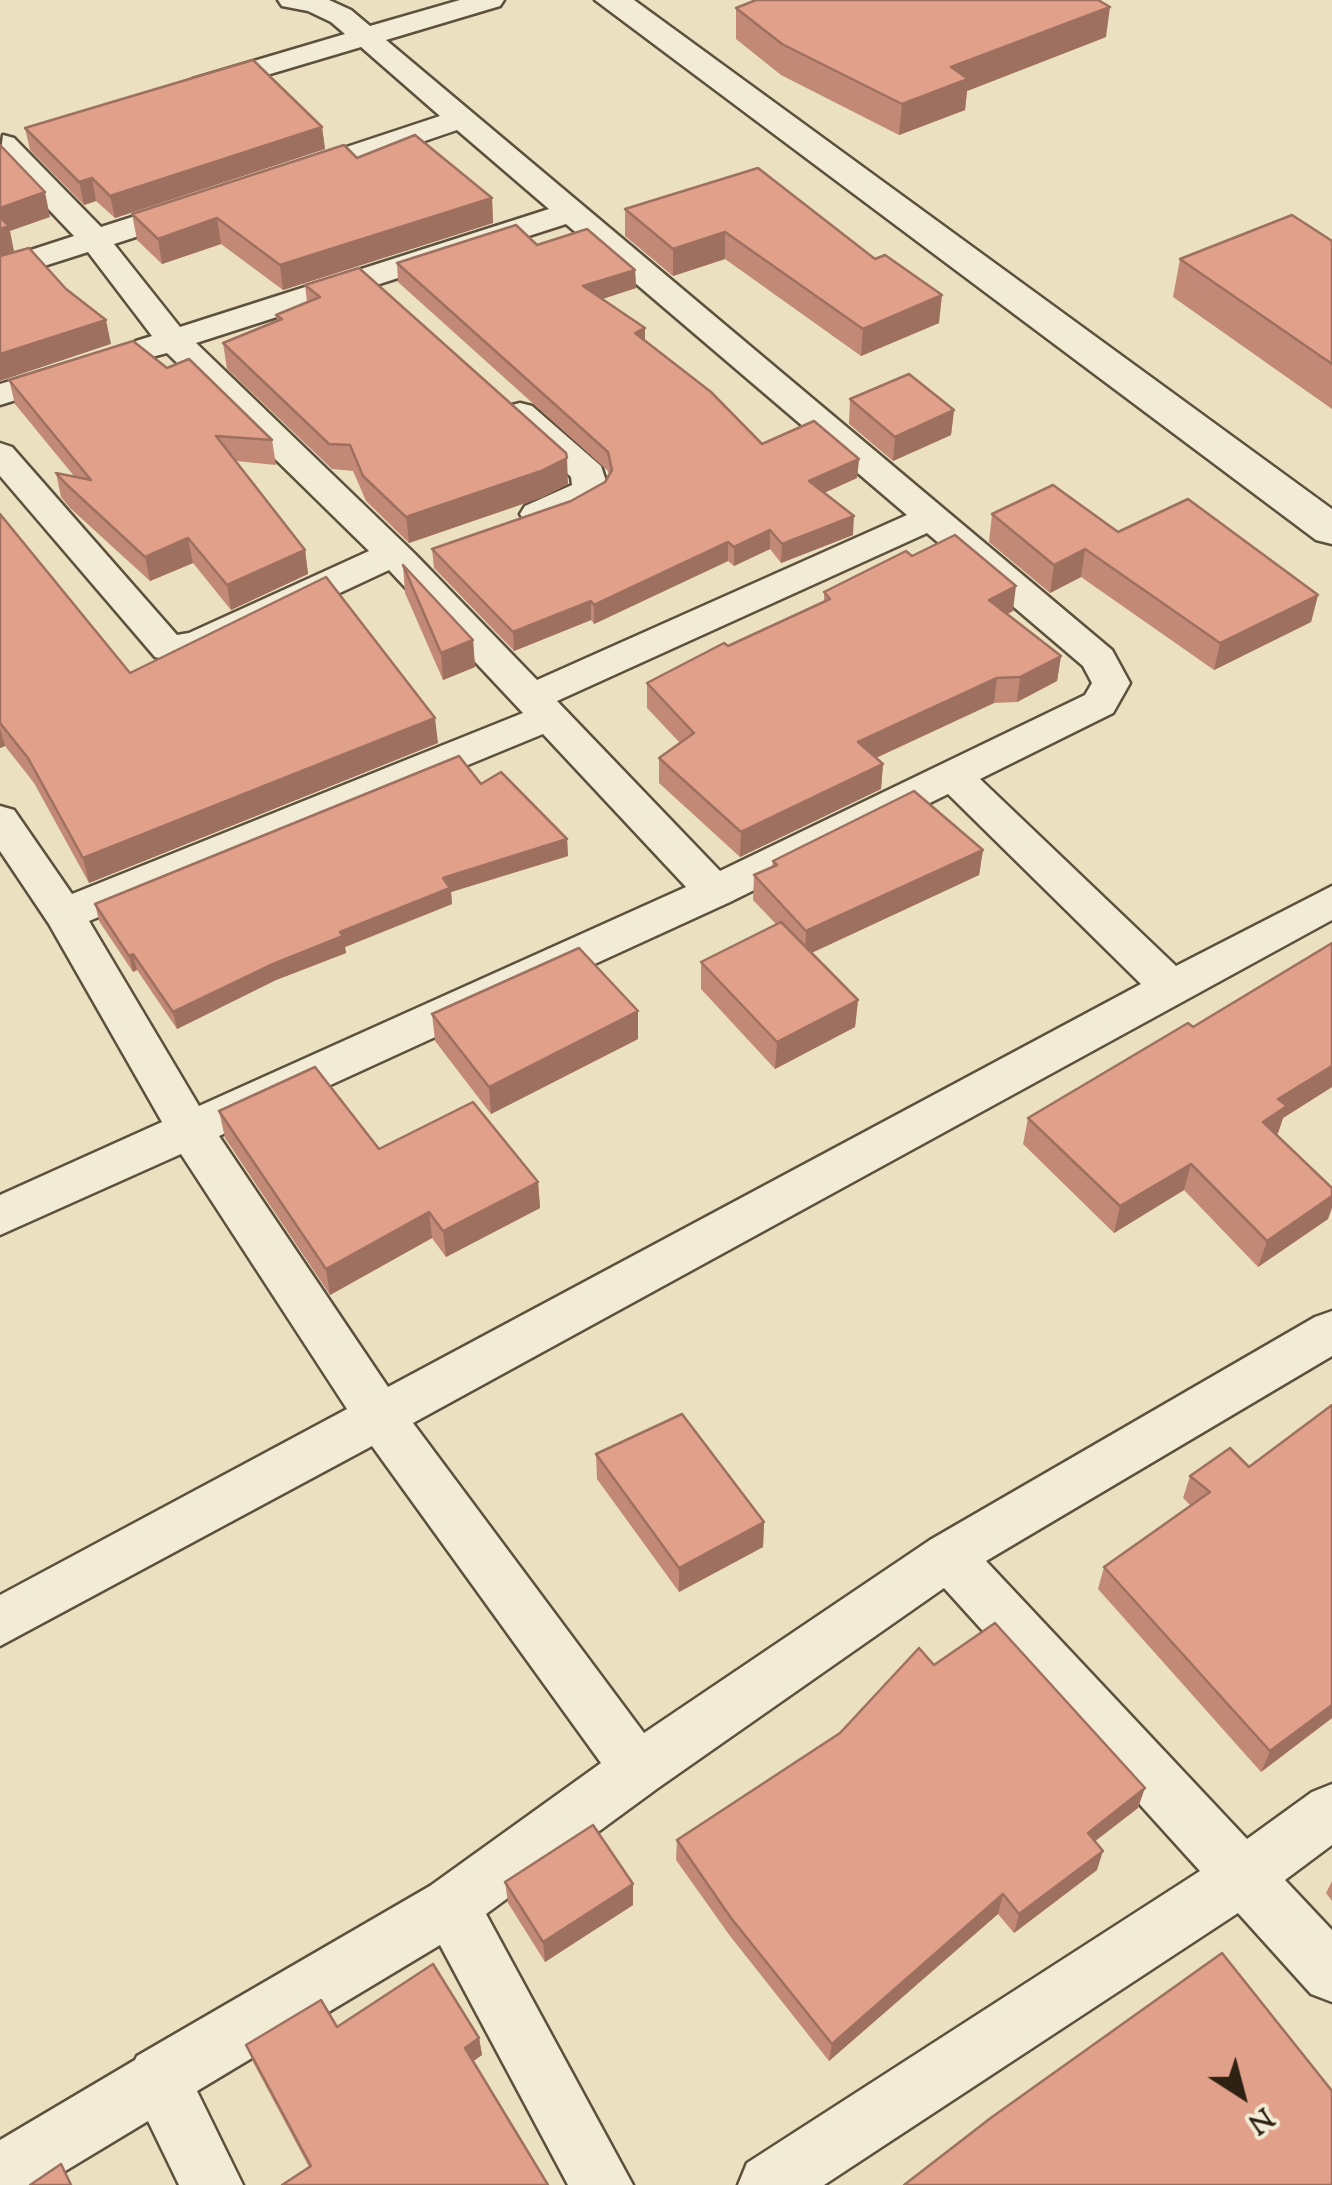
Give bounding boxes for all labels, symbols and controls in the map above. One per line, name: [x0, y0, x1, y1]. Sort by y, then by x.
north arrow: [1192, 2045, 1292, 2145]
text: N: [1239, 2097, 1280, 2142]

